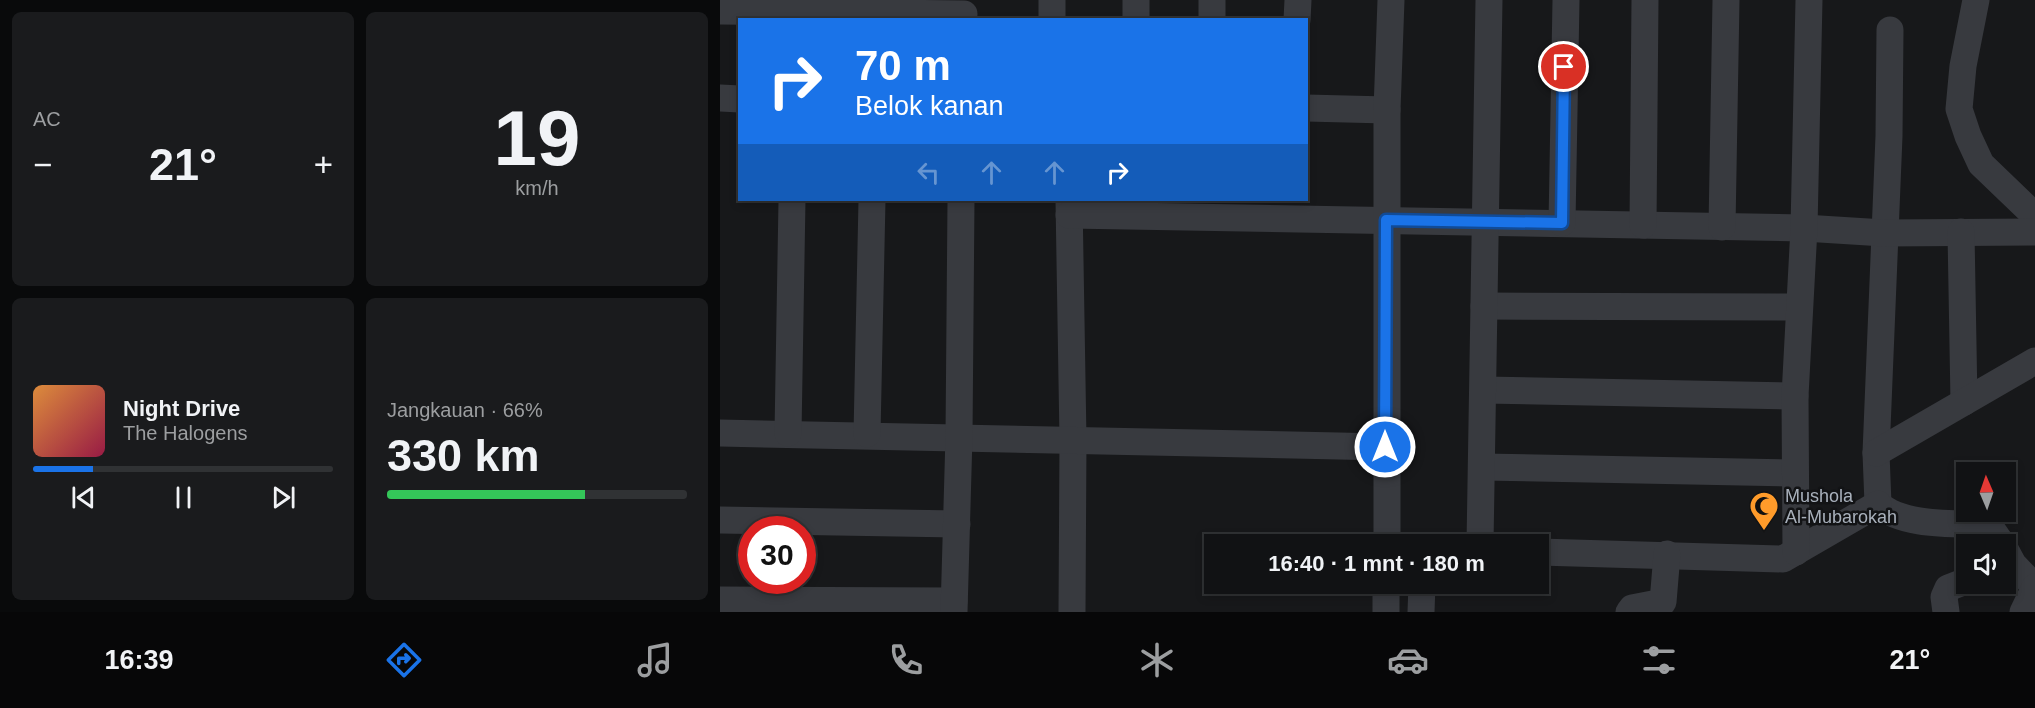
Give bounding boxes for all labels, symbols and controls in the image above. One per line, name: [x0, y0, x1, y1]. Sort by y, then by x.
pin: [1538, 41, 1589, 92]
icon: right: [756, 42, 834, 120]
text: 70 m: [855, 42, 951, 89]
icon: arrive: [1547, 50, 1580, 83]
text: Belok kanan: [855, 91, 1004, 121]
text: 19: [494, 94, 580, 182]
text: AC: [33, 108, 61, 130]
text: 21°: [149, 139, 217, 190]
text: −: [33, 146, 52, 183]
text: +: [314, 146, 333, 183]
icon: left: [912, 156, 945, 189]
icon: ahead: [975, 156, 1008, 189]
icon: ahead: [1038, 156, 1071, 189]
icon: right: [1101, 156, 1134, 189]
text: km/h: [515, 177, 559, 199]
text: Night Drive: [123, 396, 240, 421]
text: Jangkauan · 66%: [387, 399, 543, 421]
position arrow: [1353, 415, 1417, 479]
text: The Halogens: [123, 422, 248, 444]
text: 330 km: [387, 430, 540, 481]
north arrow: [1956, 462, 2016, 522]
map controls: [1956, 462, 2016, 594]
icon: previous: [67, 481, 100, 514]
icon: pause: [167, 481, 200, 514]
icon: next: [267, 481, 300, 514]
place label: Mushola Al-Mubarokah: [1785, 486, 1897, 527]
mosque icon: Mushola Al-Mubarokah: [1748, 490, 1780, 532]
speed limit sign: 30: [738, 516, 816, 594]
button: sound: [1956, 534, 2016, 594]
text: 16:40 · 1 mnt · 180 m: [1268, 551, 1485, 576]
icon: directions: [383, 639, 425, 681]
icon: music: [634, 639, 676, 681]
icon: phone: [885, 639, 927, 681]
icon: climate: [1136, 639, 1178, 681]
icon: car: [1387, 639, 1429, 681]
icon: filters: [1638, 639, 1680, 681]
text: 16:39: [105, 645, 174, 675]
text: 21°: [1890, 645, 1930, 675]

